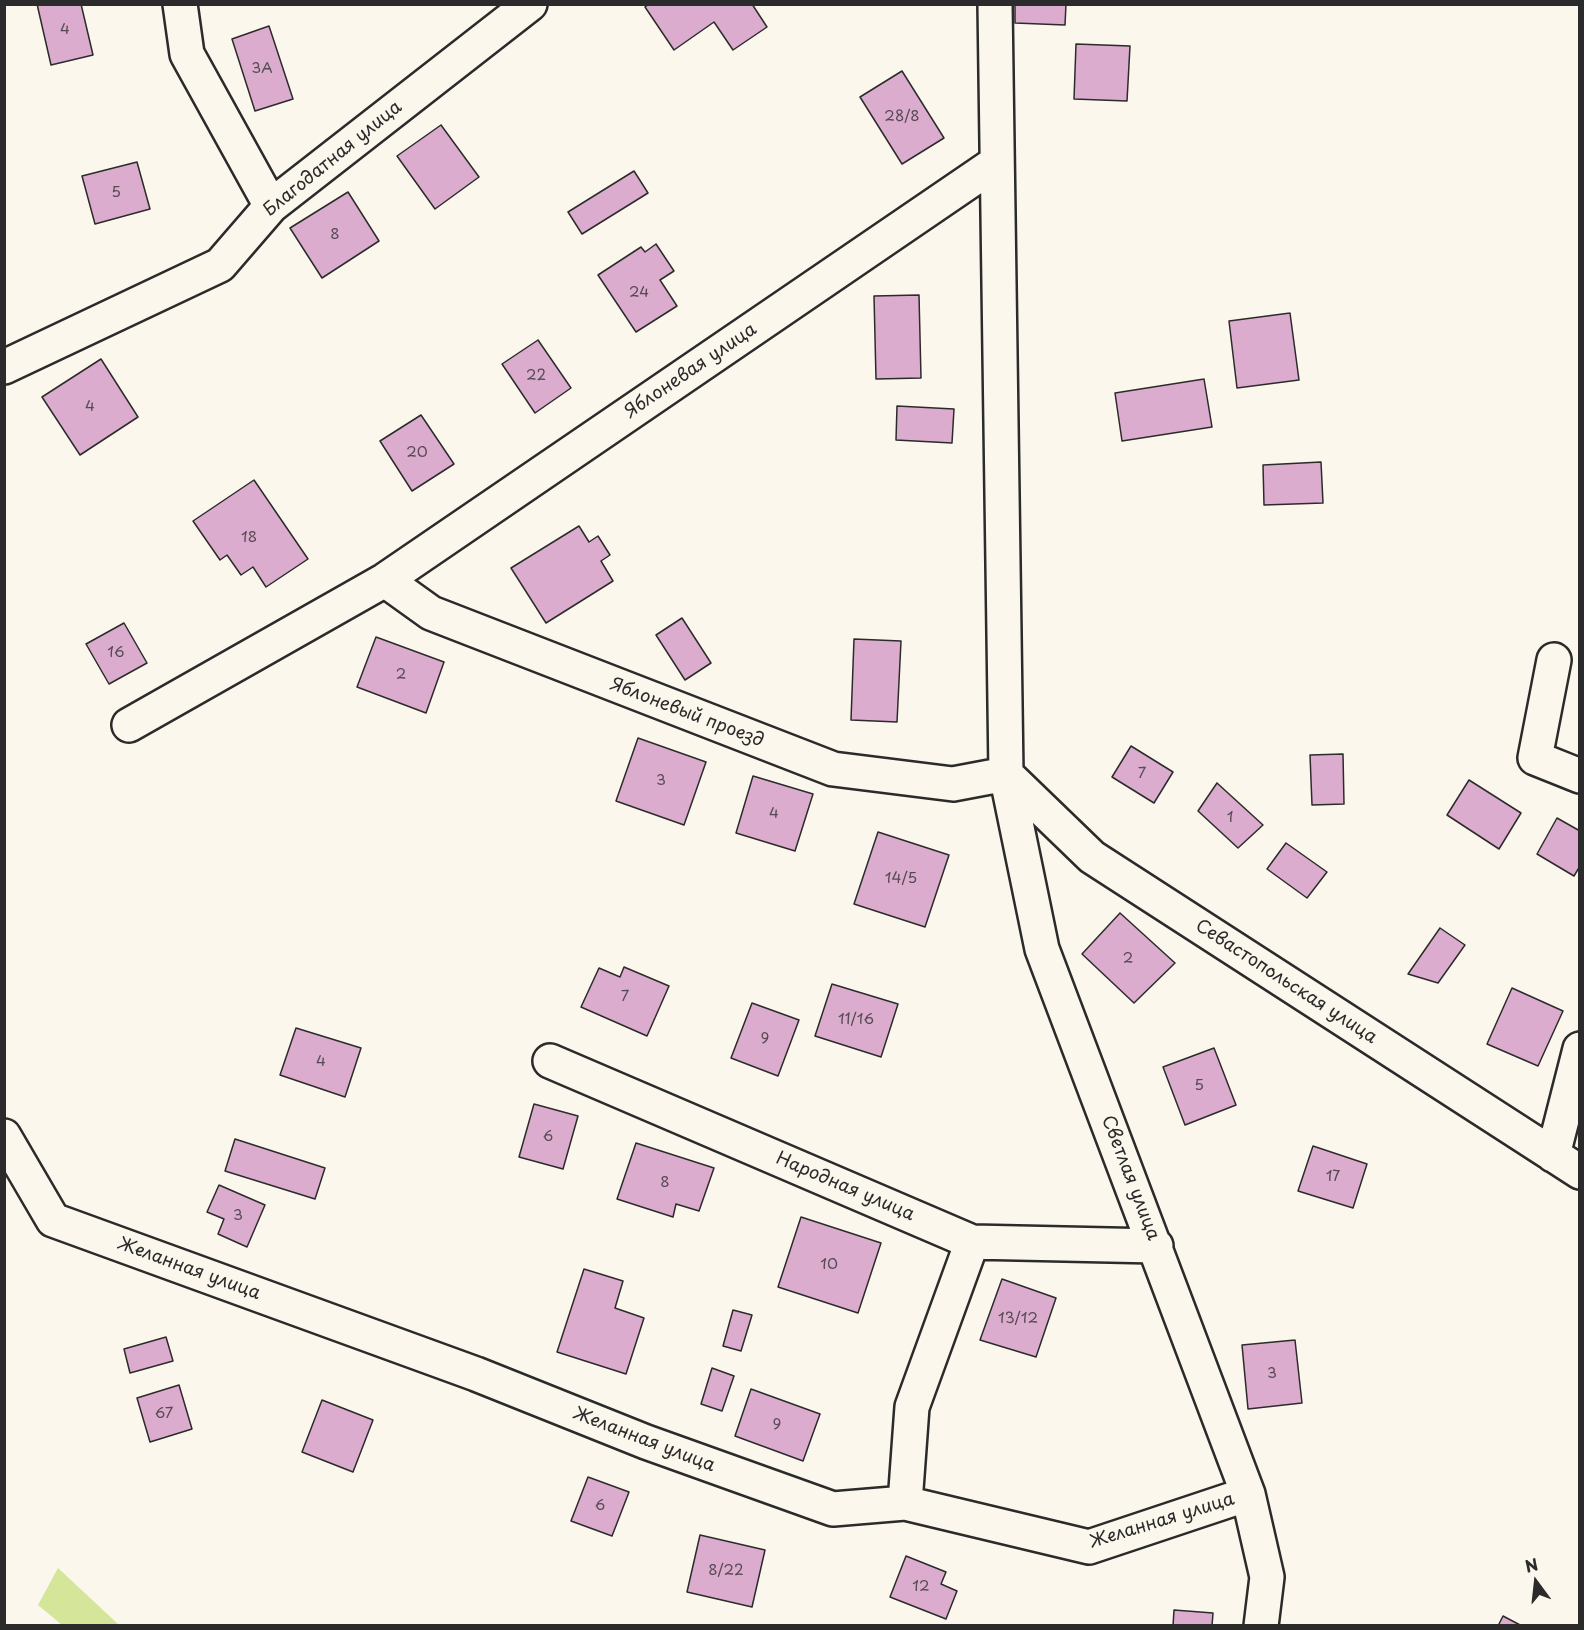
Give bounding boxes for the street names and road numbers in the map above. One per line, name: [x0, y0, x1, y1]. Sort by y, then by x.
street label: Благодатная улица: [259, 97, 407, 221]
street label: Яблоневая улица: [621, 319, 761, 423]
street label: Яблоневый проезд: [607, 674, 767, 752]
street label: Севастопольская улица: [1191, 915, 1381, 1049]
street label: Светлая улица: [1096, 1113, 1164, 1243]
street label: Народная улица: [772, 1148, 918, 1226]
street label: Желанная улица: [115, 1233, 263, 1305]
street label: Желанная улица: [570, 1403, 718, 1477]
street label: Желанная улица: [1087, 1489, 1237, 1553]

